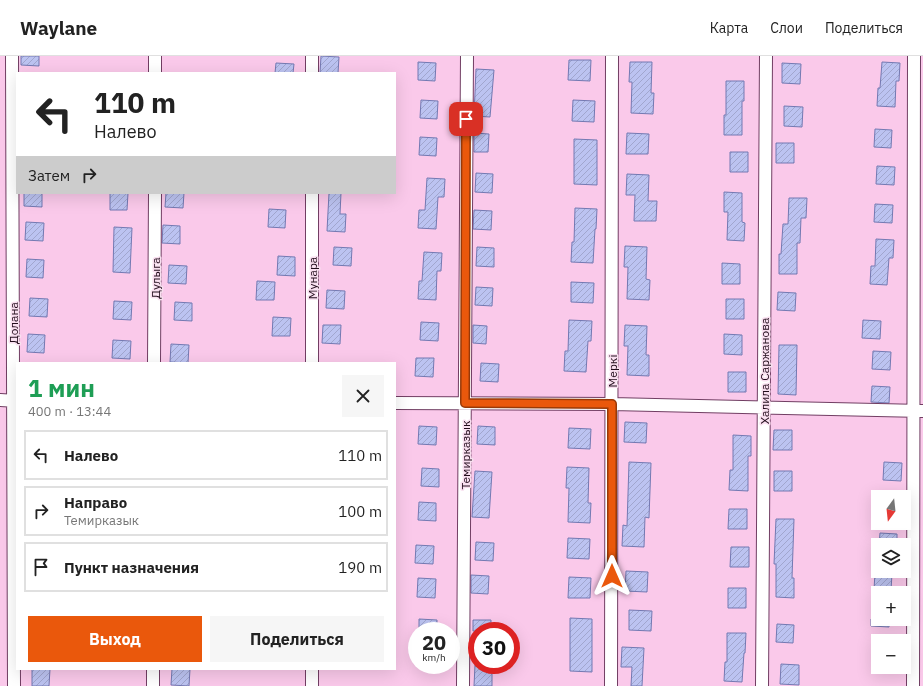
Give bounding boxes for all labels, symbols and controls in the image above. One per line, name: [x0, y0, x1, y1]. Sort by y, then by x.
text: Waylane: [20, 16, 97, 40]
text: Карта: [710, 19, 748, 37]
text: Слои: [770, 19, 803, 37]
text: Поделиться: [825, 19, 903, 37]
text: 110 m: [94, 84, 176, 121]
icon: left: [28, 88, 80, 140]
pin: [449, 102, 483, 136]
icon: arrive: [455, 108, 477, 130]
text: Налево: [94, 120, 157, 143]
icon: right: [78, 164, 100, 186]
text: Затем: [28, 166, 70, 185]
street label: Мунара: [305, 256, 320, 299]
street label: Дулыга: [148, 257, 163, 299]
street label: Долана: [6, 301, 21, 344]
street label: Халила Саржанова: [757, 317, 772, 424]
street label: Меркі: [605, 355, 620, 387]
text: 1 мин: [28, 372, 95, 404]
button: close: [342, 375, 384, 417]
text: 400 m · 13:44: [28, 403, 111, 420]
street label: Темирказык: [458, 420, 473, 490]
icon: left: [30, 444, 52, 466]
text: Налево: [64, 446, 118, 465]
text: 110 m: [338, 446, 382, 465]
north arrow: [871, 490, 911, 530]
map controls: [871, 490, 911, 674]
text: Направо: [64, 493, 127, 512]
icon: right: [30, 500, 52, 522]
text: 100 m: [338, 502, 382, 521]
text: Темирказык: [64, 512, 139, 529]
button: layers: [871, 538, 911, 578]
position arrow: [591, 555, 633, 597]
icon: arrive: [30, 556, 52, 578]
text: Пункт назначения: [64, 558, 199, 577]
text: 190 m: [338, 558, 382, 577]
button: +: [871, 586, 911, 626]
button: Выход: [28, 616, 202, 662]
button: Поделиться: [210, 616, 384, 662]
speed limit sign: 30: [468, 622, 520, 674]
text: 20: [422, 629, 446, 656]
button: −: [871, 634, 911, 674]
text: km/h: [422, 651, 446, 664]

